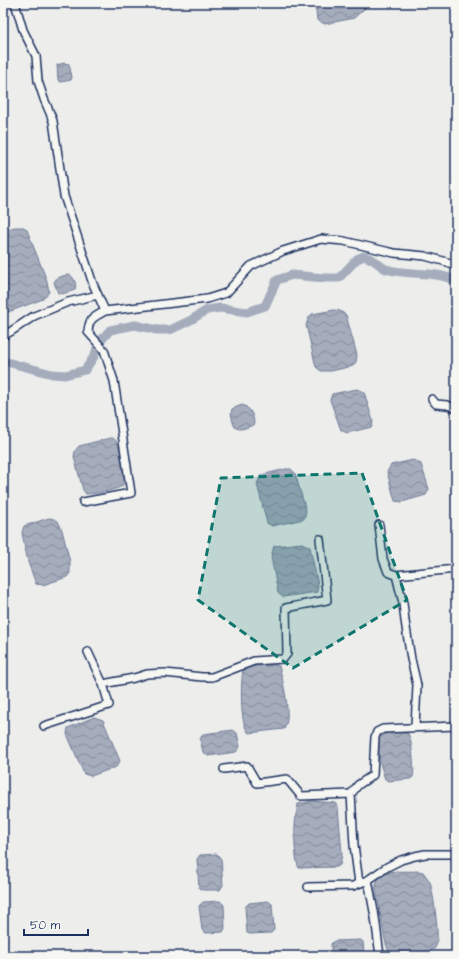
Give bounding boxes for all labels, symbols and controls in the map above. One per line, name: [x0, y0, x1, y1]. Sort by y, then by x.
scale bar: [24, 911, 88, 937]
text: 50 m: [30, 917, 61, 934]

